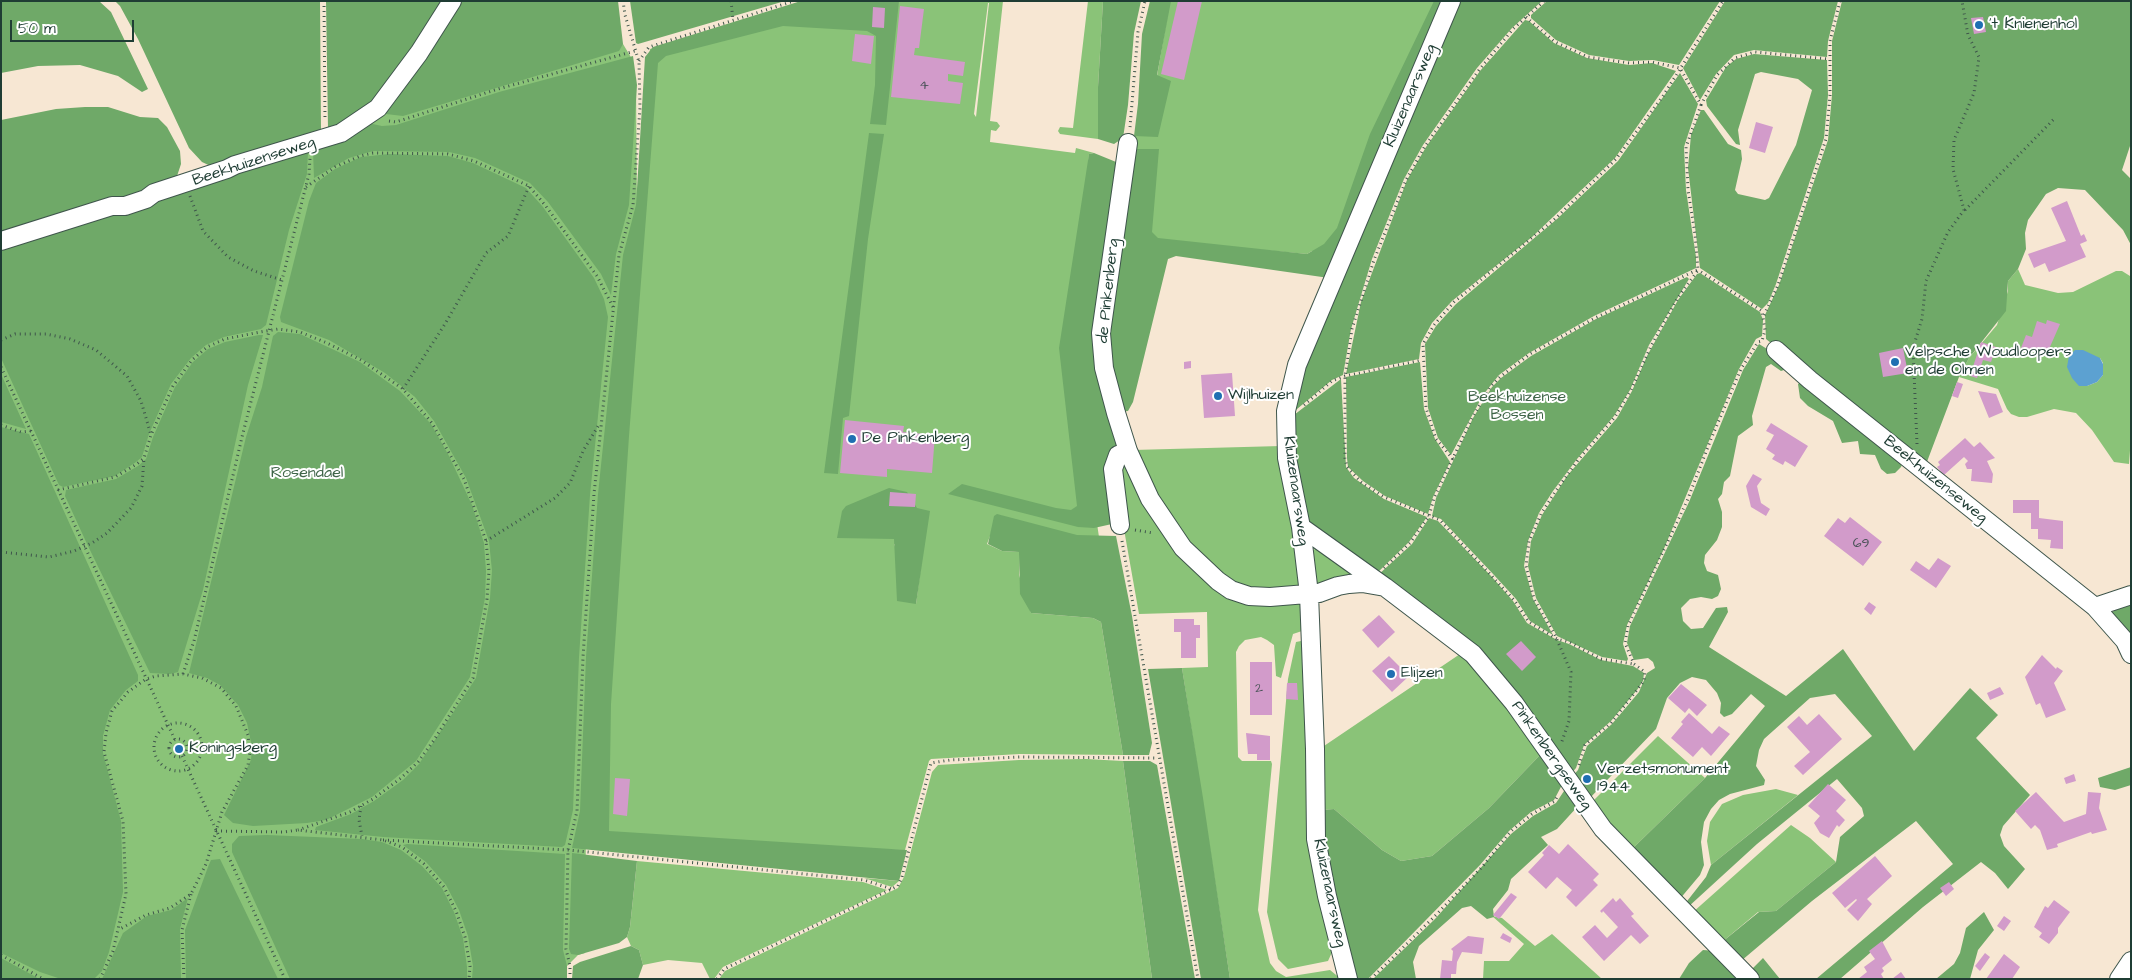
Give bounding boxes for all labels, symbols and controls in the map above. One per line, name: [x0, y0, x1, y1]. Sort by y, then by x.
scale bar: [12, 10, 136, 42]
place label: 't Knienenhol: [1989, 15, 2077, 35]
text: 50 m: [18, 18, 56, 39]
marker: 't Knienenhol: [1973, 19, 1985, 31]
street label: Kluizenaarsweg: [1381, 41, 1441, 151]
house number: 4: [919, 78, 929, 94]
street label: Beekhuizenseweg: [190, 133, 318, 191]
street label: de Pinkenberg: [1094, 238, 1124, 344]
place label: Velpsche Woudloopers en de Olmen: [1905, 343, 2072, 381]
marker: Velpsche Woudloopers en de Olmen: [1889, 356, 1901, 368]
place label: Wijlhuizen: [1228, 386, 1294, 406]
park label: Beekhuizense Bossen: [1468, 388, 1566, 426]
marker: Wijlhuizen: [1212, 390, 1224, 402]
place label: De Pinkenberg: [862, 429, 969, 449]
street label: Beekhuizenseweg: [1879, 432, 1991, 528]
marker: De Pinkenberg: [846, 433, 858, 445]
street label: Kluizenaarsweg: [1278, 435, 1312, 547]
park label: Rosendael: [271, 464, 343, 484]
house number: 69: [1853, 536, 1869, 552]
place label: Elijzen: [1401, 664, 1443, 684]
marker: Elijzen: [1385, 668, 1397, 680]
house number: 2: [1255, 681, 1263, 697]
street label: Pinkenbergseweg: [1506, 698, 1596, 814]
place label: Koningsberg: [189, 739, 277, 759]
marker: Koningsberg: [173, 743, 185, 755]
place label: Verzetsmonument 1944: [1597, 760, 1729, 798]
marker: Verzetsmonument 1944: [1581, 773, 1593, 785]
street label: Kluizenaarsweg: [1308, 837, 1350, 949]

